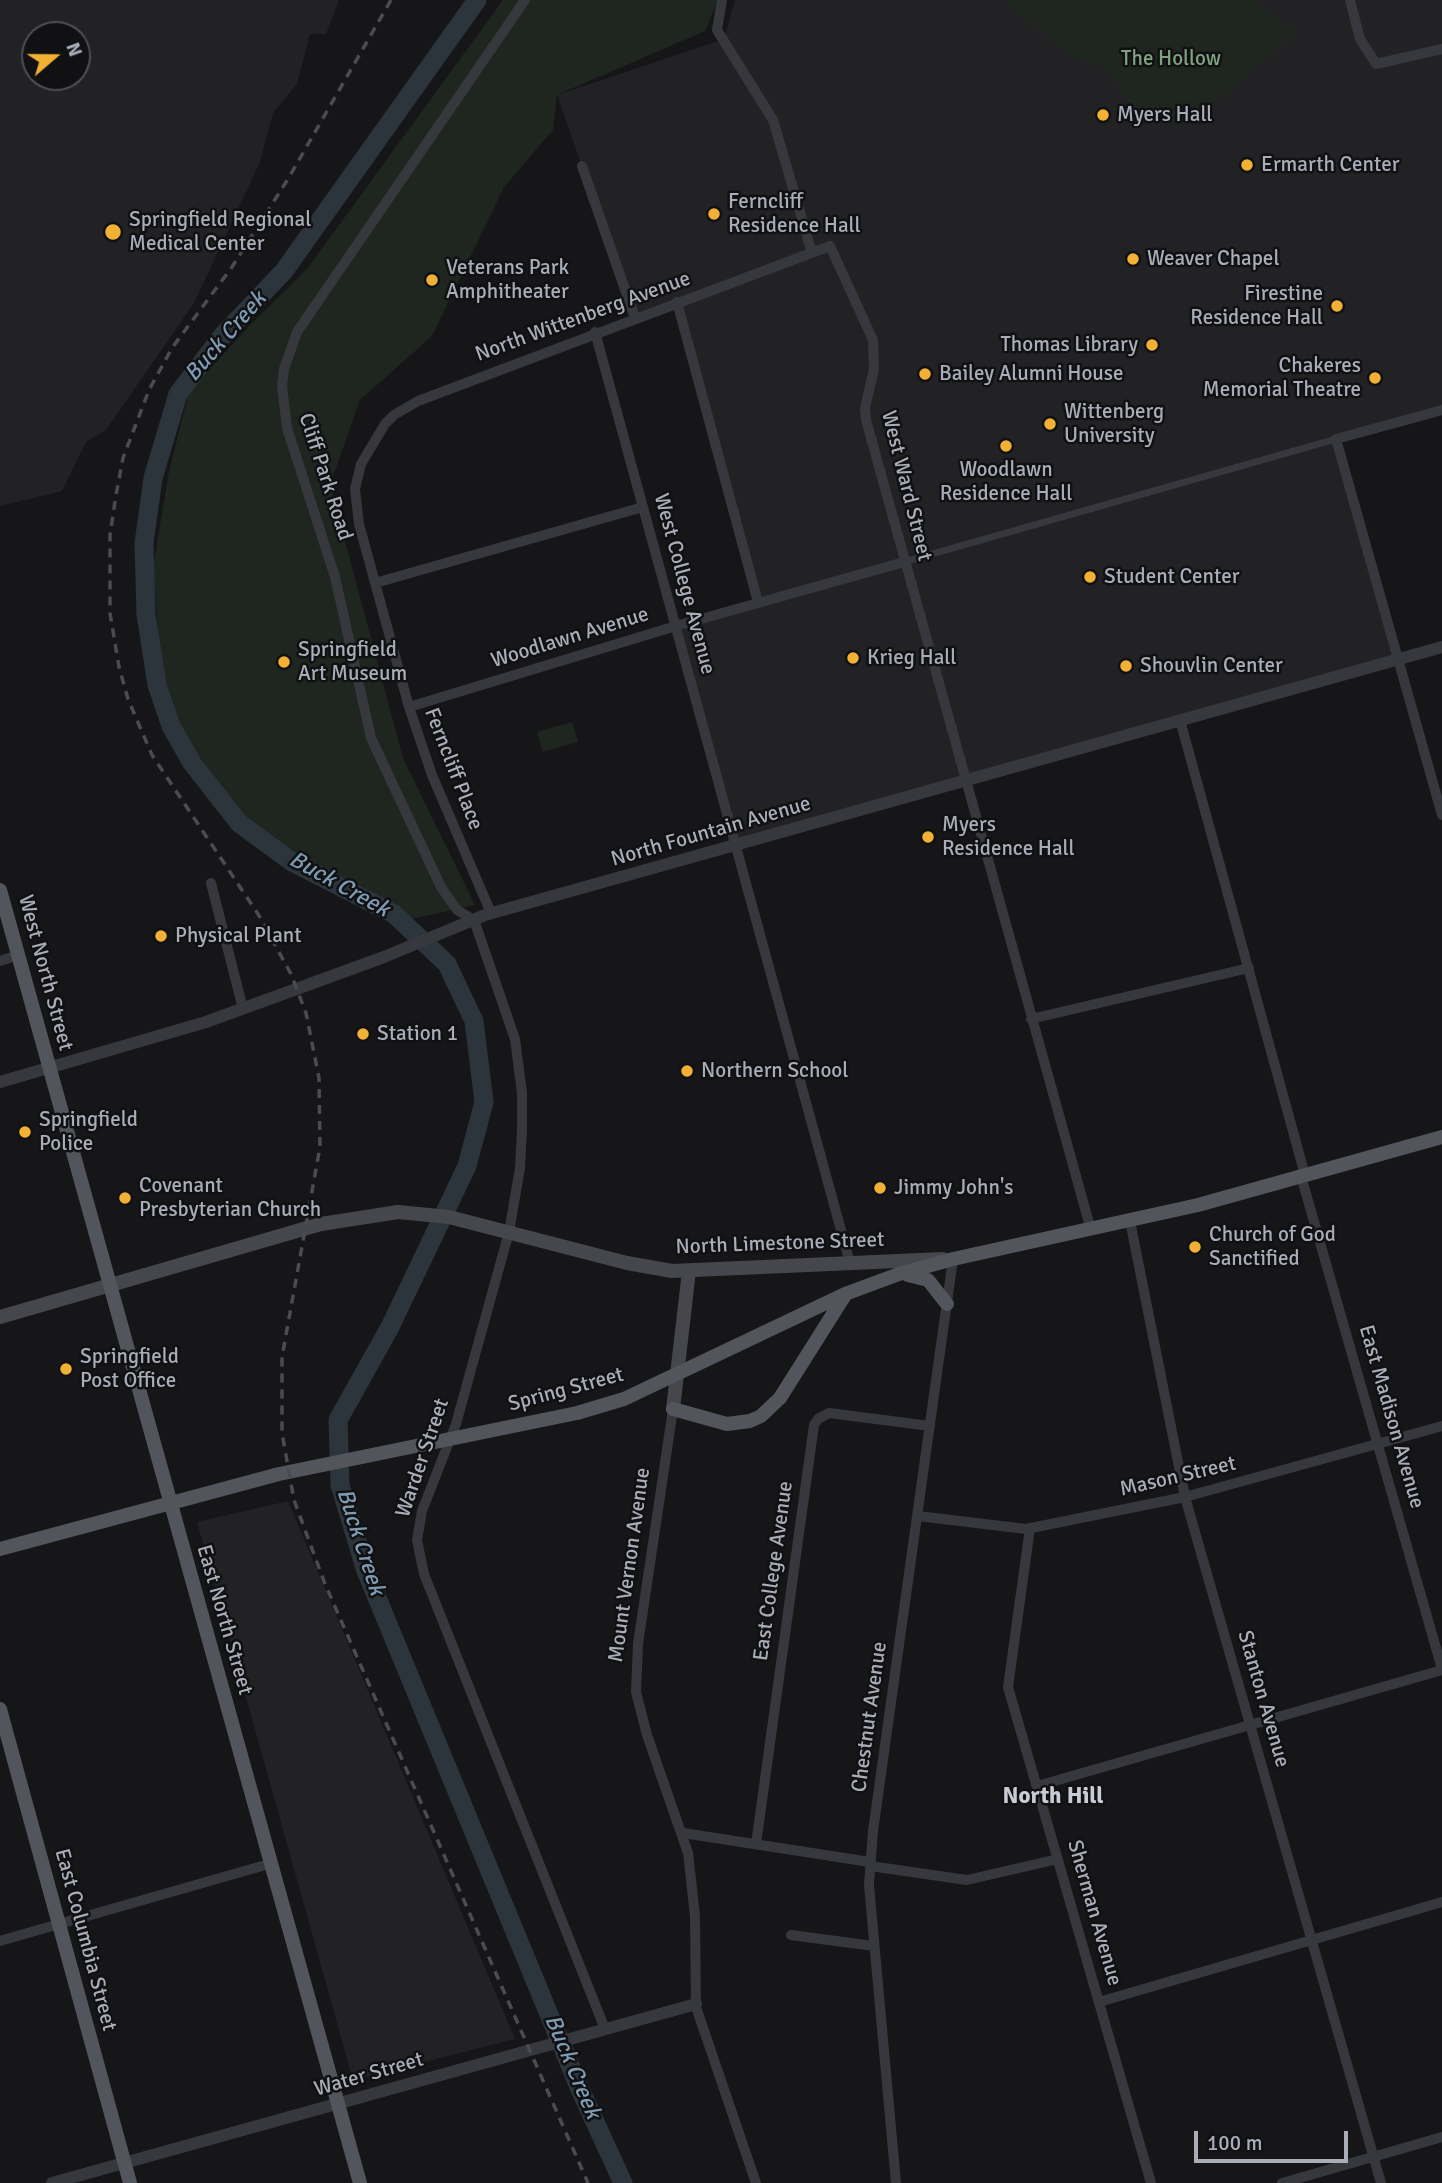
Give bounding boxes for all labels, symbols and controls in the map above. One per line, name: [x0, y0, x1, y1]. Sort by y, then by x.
north arrow: [21, 21, 91, 91]
text: N: [60, 39, 87, 60]
park label: The Hollow: [1121, 46, 1221, 72]
place label: Myers Hall: [1117, 102, 1212, 128]
marker: Myers Hall: [1095, 107, 1111, 123]
place label: Ermarth Center: [1261, 152, 1399, 178]
marker: Ermarth Center: [1239, 157, 1255, 173]
place label: Ferncliff Residence Hall: [728, 189, 861, 239]
marker: Ferncliff Residence Hall: [706, 206, 722, 222]
place label: Springfield Regional Medical Center: [129, 207, 311, 257]
marker: Springfield Regional Medical Center: [103, 222, 123, 242]
place label: Weaver Chapel: [1147, 246, 1280, 272]
marker: Weaver Chapel: [1125, 251, 1141, 267]
place label: Veterans Park Amphitheater: [446, 255, 569, 305]
street label: North Wittenberg Avenue: [472, 266, 694, 368]
marker: Veterans Park Amphitheater: [424, 272, 440, 288]
place label: Firestine Residence Hall: [1190, 281, 1323, 331]
water label: Buck Creek: [179, 286, 273, 388]
marker: Firestine Residence Hall: [1329, 298, 1345, 314]
place label: Thomas Library: [1000, 332, 1138, 358]
marker: Thomas Library: [1144, 337, 1160, 353]
place label: Chakeres Memorial Theatre: [1203, 353, 1361, 403]
place label: Bailey Alumni House: [939, 361, 1124, 387]
marker: Bailey Alumni House: [917, 366, 933, 382]
marker: Chakeres Memorial Theatre: [1367, 370, 1383, 386]
place label: Wittenberg University: [1064, 399, 1164, 449]
street label: West Ward Street: [875, 408, 937, 564]
street label: Cliff Park Road: [293, 410, 357, 544]
marker: Wittenberg University: [1042, 416, 1058, 432]
marker: Woodlawn Residence Hall: [998, 438, 1014, 454]
place label: Woodlawn Residence Hall: [940, 457, 1072, 507]
street label: West College Avenue: [648, 491, 720, 677]
place label: Student Center: [1104, 564, 1239, 590]
marker: Student Center: [1082, 569, 1098, 585]
street label: Woodlawn Avenue: [488, 602, 652, 674]
place label: Springfield Art Museum: [298, 637, 407, 687]
place label: Krieg Hall: [867, 645, 956, 671]
marker: Krieg Hall: [845, 650, 861, 666]
place label: Shouvlin Center: [1140, 653, 1283, 679]
marker: Springfield Art Museum: [276, 654, 292, 670]
marker: Shouvlin Center: [1118, 658, 1134, 674]
street label: Ferncliff Place: [418, 704, 488, 834]
street label: North Fountain Avenue: [608, 791, 814, 873]
place label: Myers Residence Hall: [942, 812, 1075, 862]
marker: Myers Residence Hall: [920, 829, 936, 845]
water label: Buck Creek: [284, 846, 394, 924]
street label: West North Street: [12, 892, 78, 1054]
place label: Physical Plant: [175, 923, 302, 949]
marker: Physical Plant: [153, 928, 169, 944]
place label: Station 1: [377, 1021, 458, 1047]
marker: Station 1: [355, 1026, 371, 1042]
place label: Northern School: [701, 1058, 848, 1084]
marker: Northern School: [679, 1063, 695, 1079]
place label: Springfield Police: [39, 1107, 138, 1157]
marker: Springfield Police: [17, 1124, 33, 1140]
place label: Covenant Presbyterian Church: [139, 1173, 321, 1223]
place label: Jimmy John's: [894, 1175, 1013, 1201]
marker: Jimmy John's: [872, 1180, 888, 1196]
marker: Covenant Presbyterian Church: [117, 1190, 133, 1206]
place label: Church of God Sanctified: [1209, 1222, 1336, 1272]
street label: North Limestone Street: [675, 1228, 885, 1260]
marker: Church of God Sanctified: [1187, 1239, 1203, 1255]
street label: East Madison Avenue: [1353, 1322, 1429, 1512]
place label: Springfield Post Office: [80, 1344, 179, 1394]
marker: Springfield Post Office: [58, 1361, 74, 1377]
street label: Spring Street: [506, 1363, 626, 1417]
street label: Warder Street: [391, 1395, 455, 1521]
street label: Mason Street: [1117, 1451, 1239, 1503]
street label: Mount Vernon Avenue: [604, 1466, 656, 1664]
street label: East College Avenue: [749, 1479, 799, 1663]
water label: Buck Creek: [330, 1485, 390, 1599]
street label: East North Street: [191, 1542, 257, 1698]
street label: Stanton Avenue: [1231, 1628, 1295, 1770]
street label: Chestnut Avenue: [847, 1640, 893, 1794]
district label: North Hill: [1003, 1783, 1103, 1811]
street label: Sherman Avenue: [1061, 1837, 1127, 1989]
street label: East Columbia Street: [49, 1846, 121, 2034]
water label: Buck Creek: [538, 2011, 606, 2123]
street label: Water Street: [312, 2047, 426, 2103]
scale bar: [1197, 2116, 1351, 2160]
text: 100 m: [1207, 2130, 1262, 2156]

